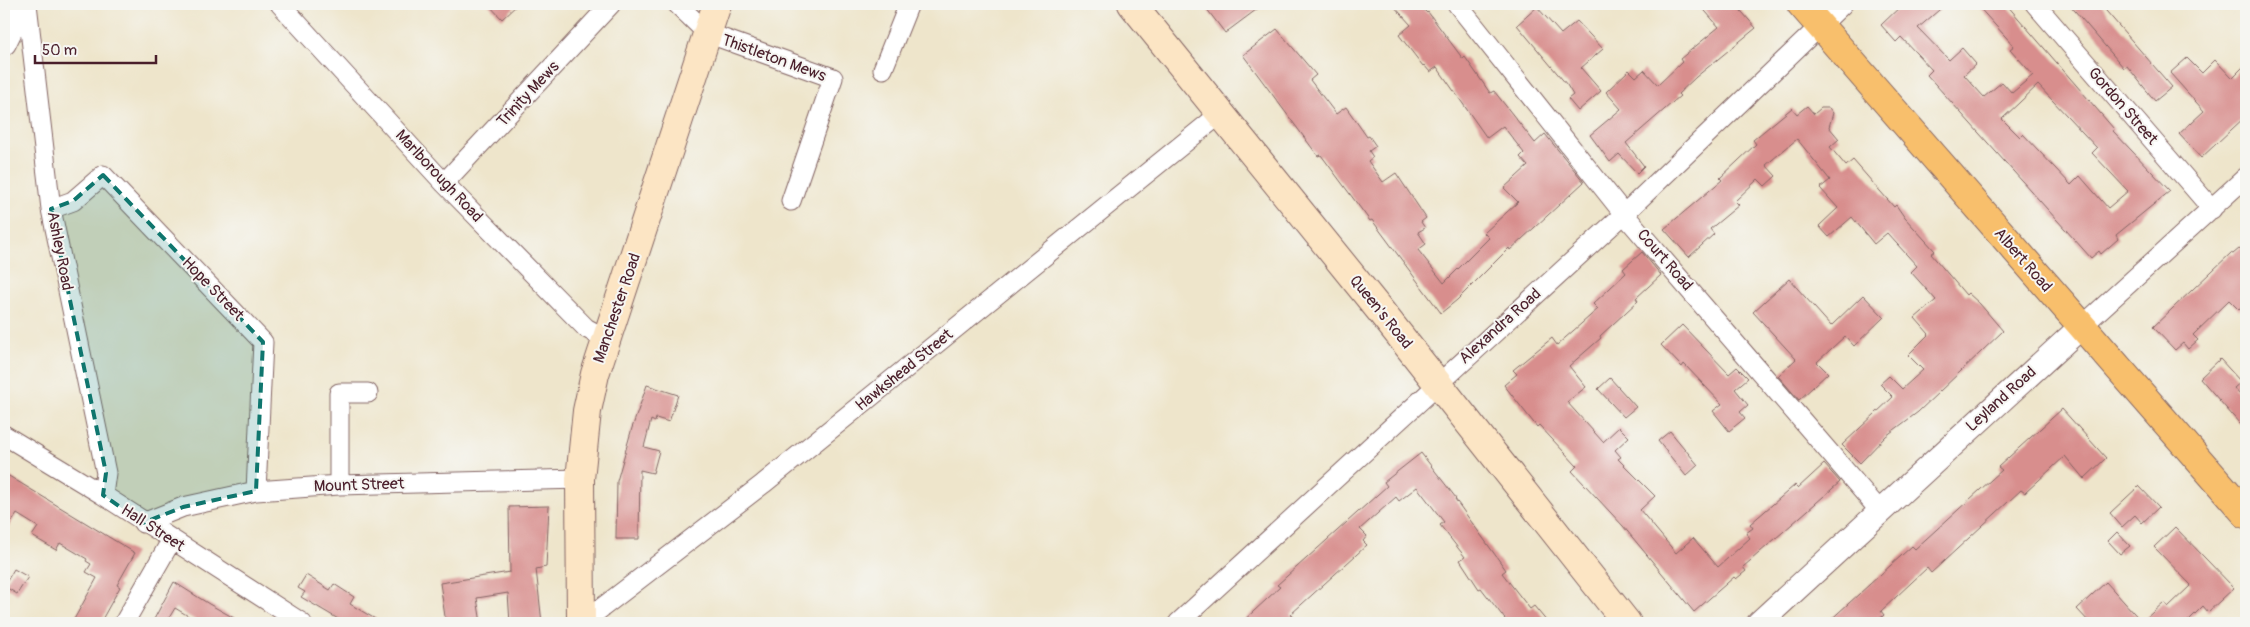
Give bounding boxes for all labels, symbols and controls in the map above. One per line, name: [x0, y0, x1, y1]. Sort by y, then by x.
street label: Thistleton Mews: [719, 30, 829, 86]
scale bar: [35, 32, 156, 64]
text: 50 m: [42, 41, 77, 60]
street label: Trinity Mews: [492, 57, 564, 131]
street label: Gordon Street: [2084, 63, 2163, 149]
street label: Marlborough Road: [391, 126, 487, 226]
street label: Ashley Road: [43, 210, 77, 292]
street label: Albert Road: [1990, 224, 2056, 296]
street label: Court Road: [1633, 225, 1697, 295]
street label: Manchester Road: [589, 250, 645, 366]
street label: Hope Street: [178, 253, 249, 326]
street label: Queen's Road: [1345, 271, 1417, 353]
street label: Alexandra Road: [1455, 284, 1545, 368]
street label: Hawkshead Street: [851, 324, 957, 415]
street label: Leyland Road: [1962, 362, 2040, 436]
street label: Mount Street: [313, 473, 405, 497]
street label: Hall Street: [117, 500, 189, 556]

